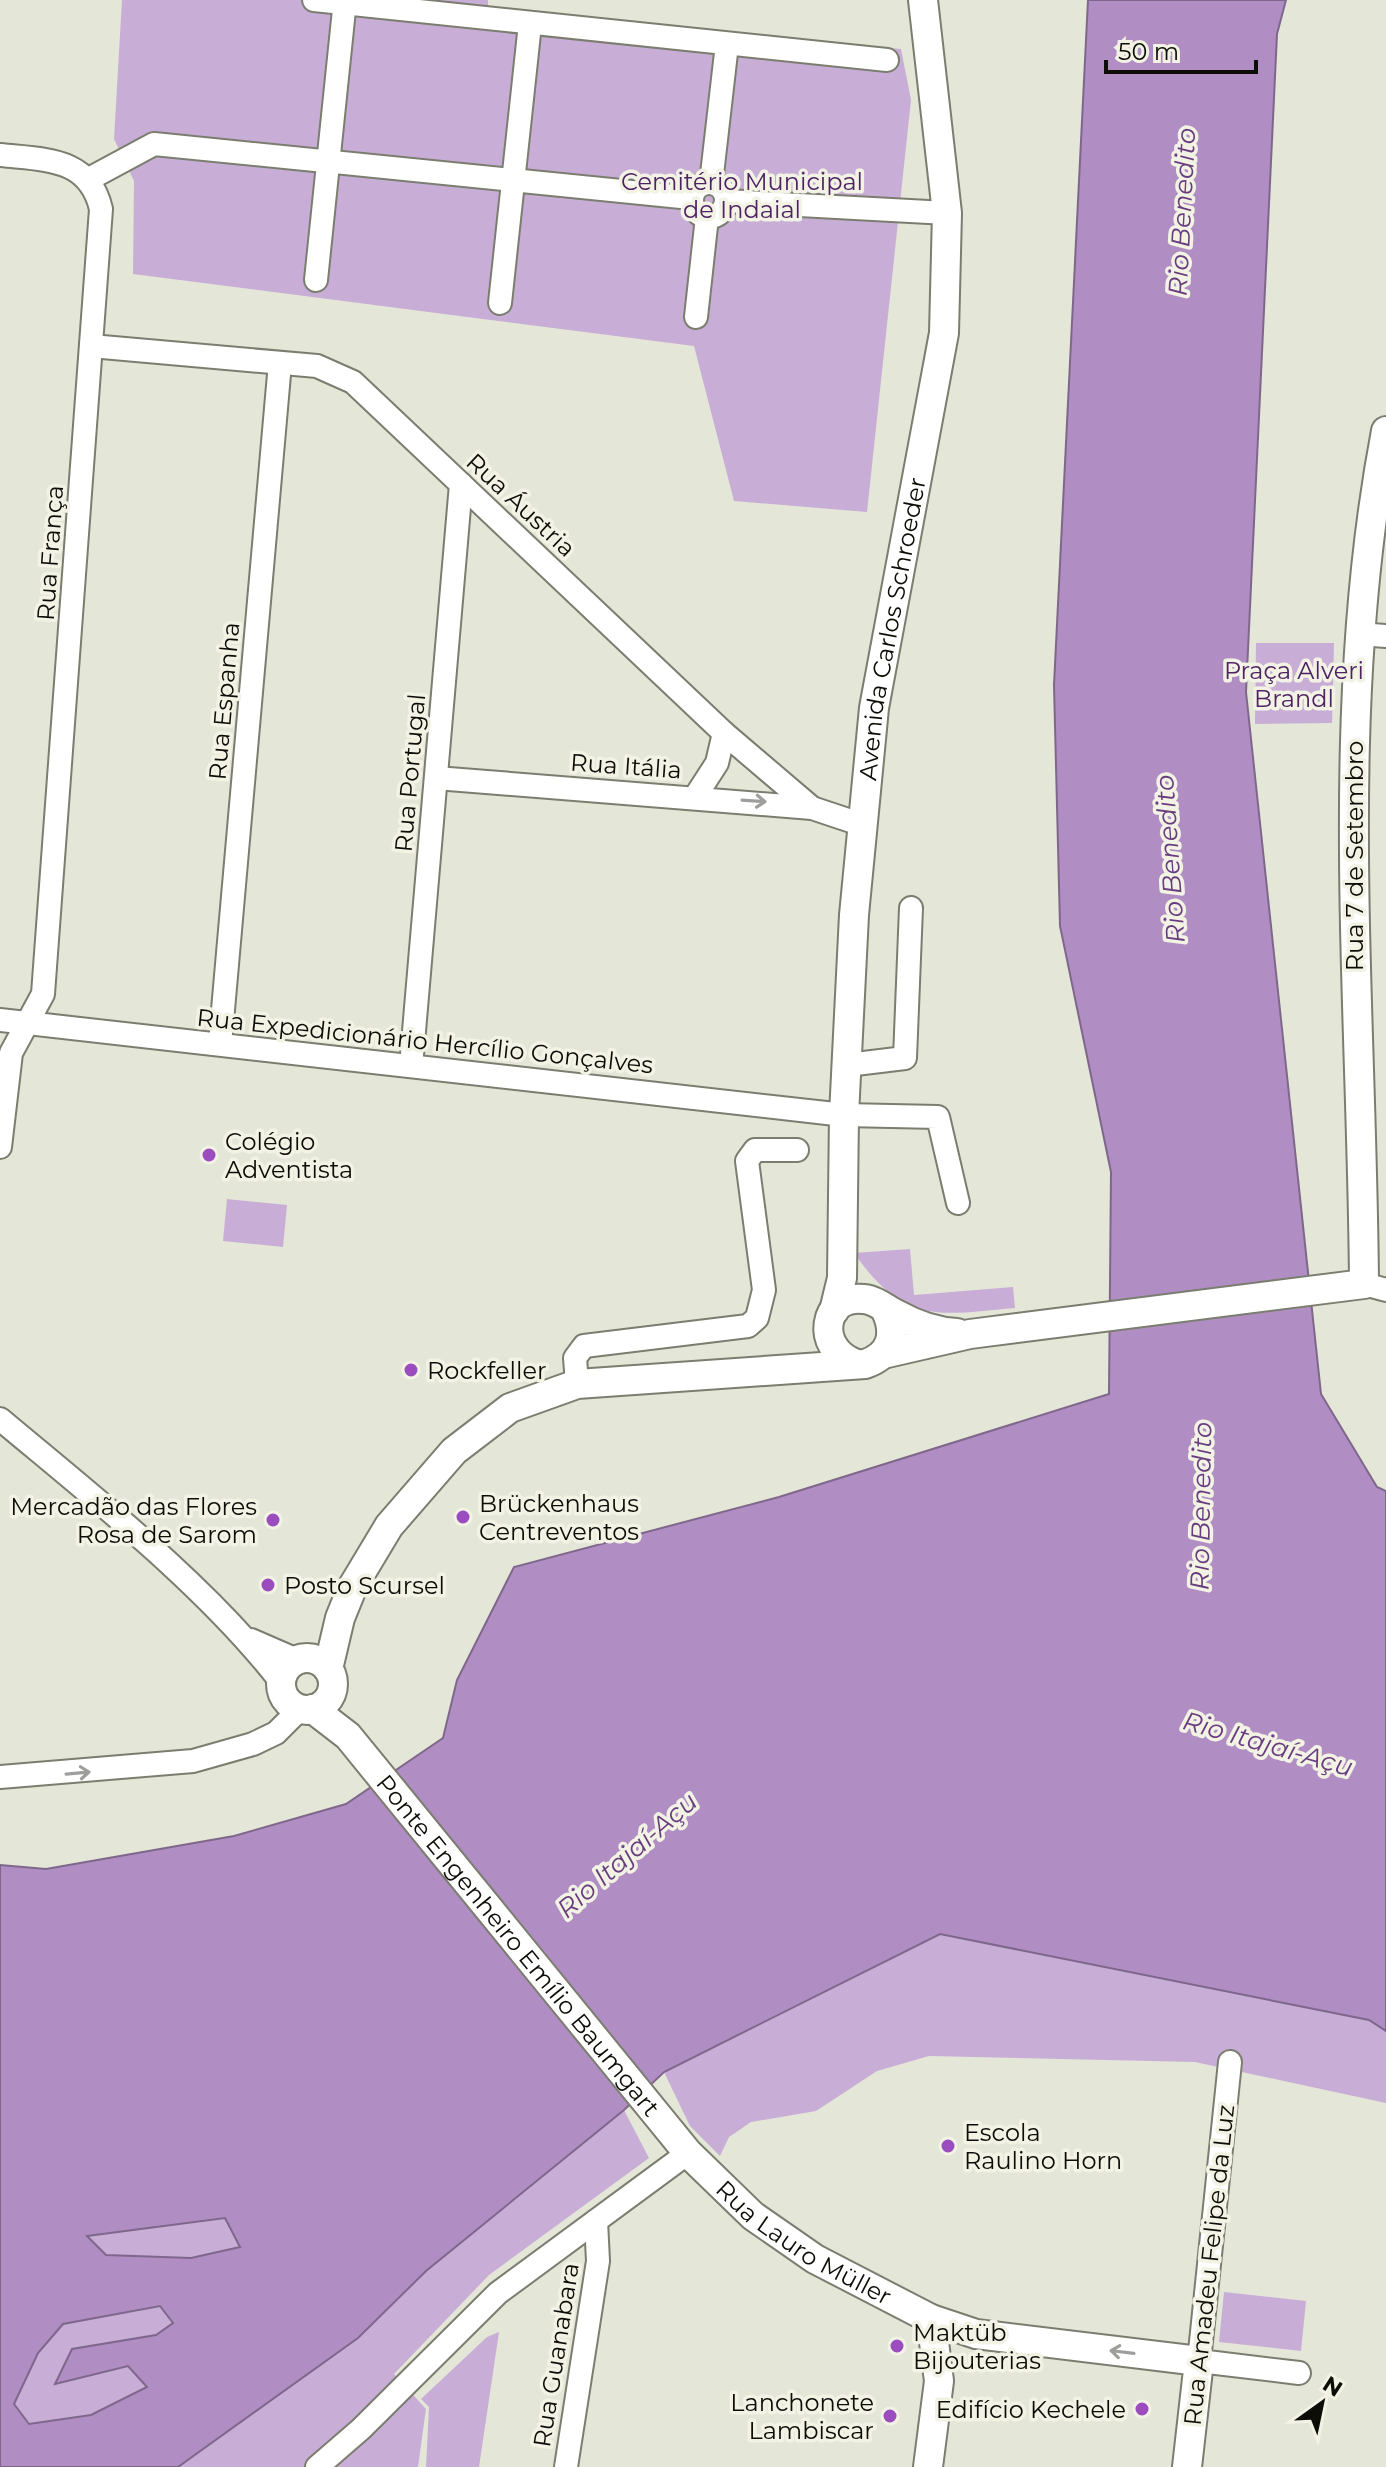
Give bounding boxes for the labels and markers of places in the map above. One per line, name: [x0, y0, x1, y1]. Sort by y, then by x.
place label: Colégio Adventista: [225, 1127, 353, 1184]
marker: Colégio Adventista: [200, 1146, 218, 1164]
place label: Rockfeller: [427, 1356, 547, 1385]
marker: Rockfeller: [402, 1361, 420, 1379]
place label: Brückenhaus Centreventos: [479, 1489, 639, 1546]
place label: Mercadão das Flores Rosa de Sarom: [10, 1492, 257, 1549]
marker: Brückenhaus Centreventos: [454, 1508, 472, 1526]
marker: Mercadão das Flores Rosa de Sarom: [264, 1511, 282, 1529]
place label: Posto Scursel: [284, 1571, 445, 1600]
marker: Posto Scursel: [259, 1576, 277, 1594]
place label: Escola Raulino Horn: [964, 2118, 1122, 2175]
marker: Escola Raulino Horn: [939, 2137, 957, 2155]
place label: Maktüb Bijouterias: [913, 2318, 1041, 2375]
marker: Maktüb Bijouterias: [888, 2337, 906, 2355]
place label: Lanchonete Lambiscar: [730, 2388, 874, 2445]
place label: Edifício Kechele: [936, 2395, 1126, 2424]
marker: Edifício Kechele: [1133, 2400, 1151, 2418]
marker: Lanchonete Lambiscar: [881, 2407, 899, 2425]

